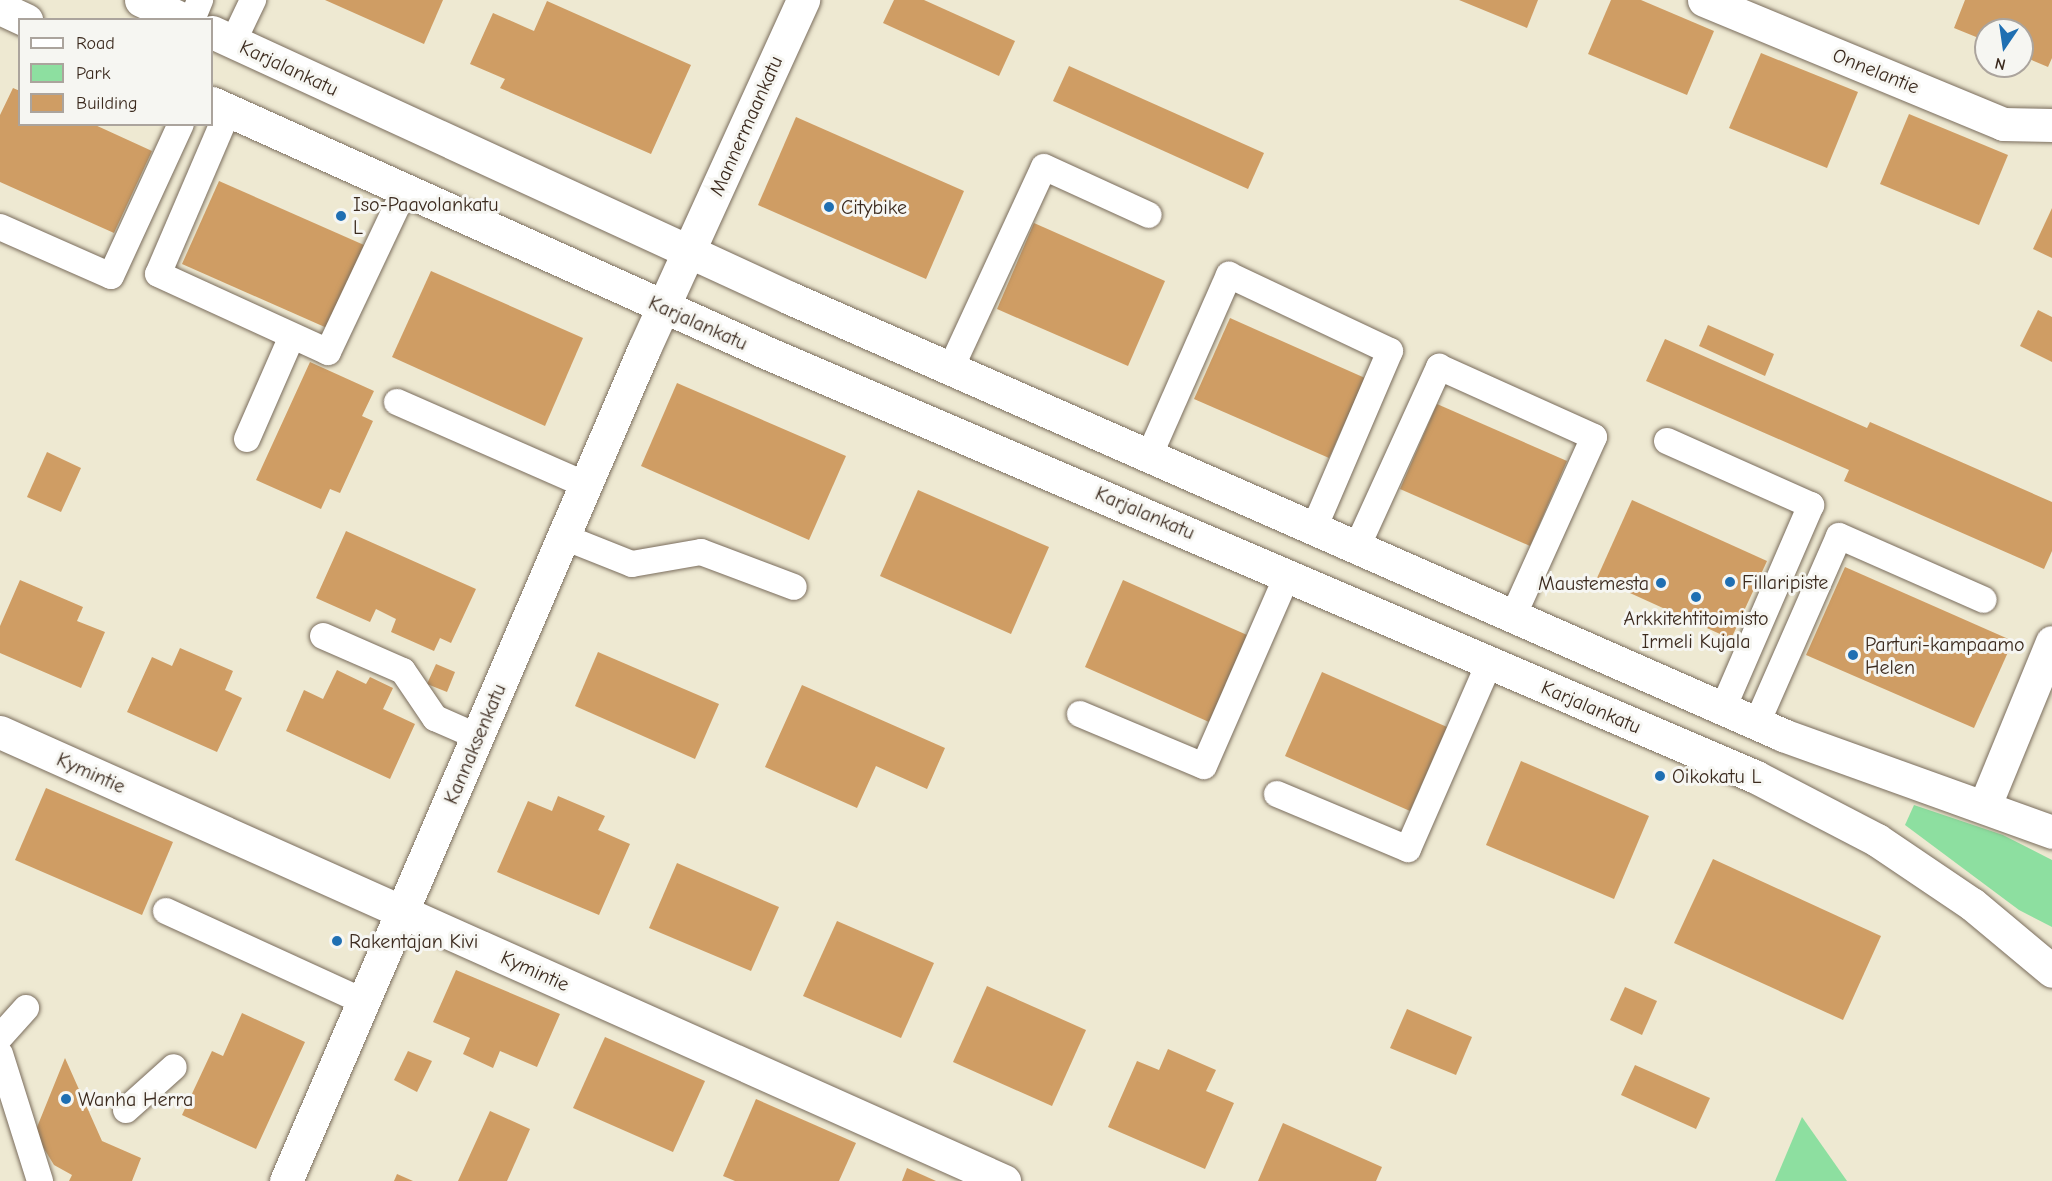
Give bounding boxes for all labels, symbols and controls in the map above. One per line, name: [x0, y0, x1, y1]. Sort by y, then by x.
legend: [18, 18, 213, 126]
north arrow: [1974, 18, 2034, 78]
text: Road: [76, 33, 115, 54]
street label: Karjalankatu: [236, 35, 342, 101]
street label: Onnelantie: [1829, 43, 1923, 99]
street label: Mannermaankatu: [704, 52, 788, 200]
text: N: [1993, 54, 2008, 74]
text: Park: [76, 63, 110, 84]
text: Building: [76, 93, 138, 114]
place label: Iso-Paavolankatu L: [353, 192, 499, 239]
place label: Citybike: [841, 195, 907, 219]
marker: Citybike: [822, 200, 836, 214]
marker: Iso-Paavolankatu L: [334, 209, 348, 223]
street label: Karjalankatu: [645, 291, 751, 355]
street label: Karjalankatu: [1092, 481, 1198, 545]
place label: Fillaripiste: [1742, 570, 1828, 594]
place label: Maustemesta: [1538, 571, 1649, 595]
marker: Fillaripiste: [1723, 575, 1737, 589]
marker: Maustemesta: [1654, 576, 1668, 590]
marker: Arkkitehtitoimisto Irmeli Kujala: [1689, 590, 1703, 604]
place label: Arkkitehtitoimisto Irmeli Kujala: [1624, 606, 1768, 653]
place label: Parturi-kampaamo Helen: [1865, 632, 2025, 679]
marker: Parturi-kampaamo Helen: [1846, 648, 1860, 662]
street label: Karjalankatu: [1538, 675, 1644, 739]
street label: Kannaksenkatu: [439, 680, 511, 808]
street label: Kymintie: [53, 747, 129, 799]
place label: Oikokatu L: [1672, 764, 1761, 788]
marker: Oikokatu L: [1653, 769, 1667, 783]
place label: Rakentajan Kivi: [349, 929, 478, 953]
marker: Rakentajan Kivi: [330, 934, 344, 948]
street label: Kymintie: [497, 945, 573, 997]
place label: Wanha Herra: [78, 1087, 193, 1111]
marker: Wanha Herra: [59, 1092, 73, 1106]

